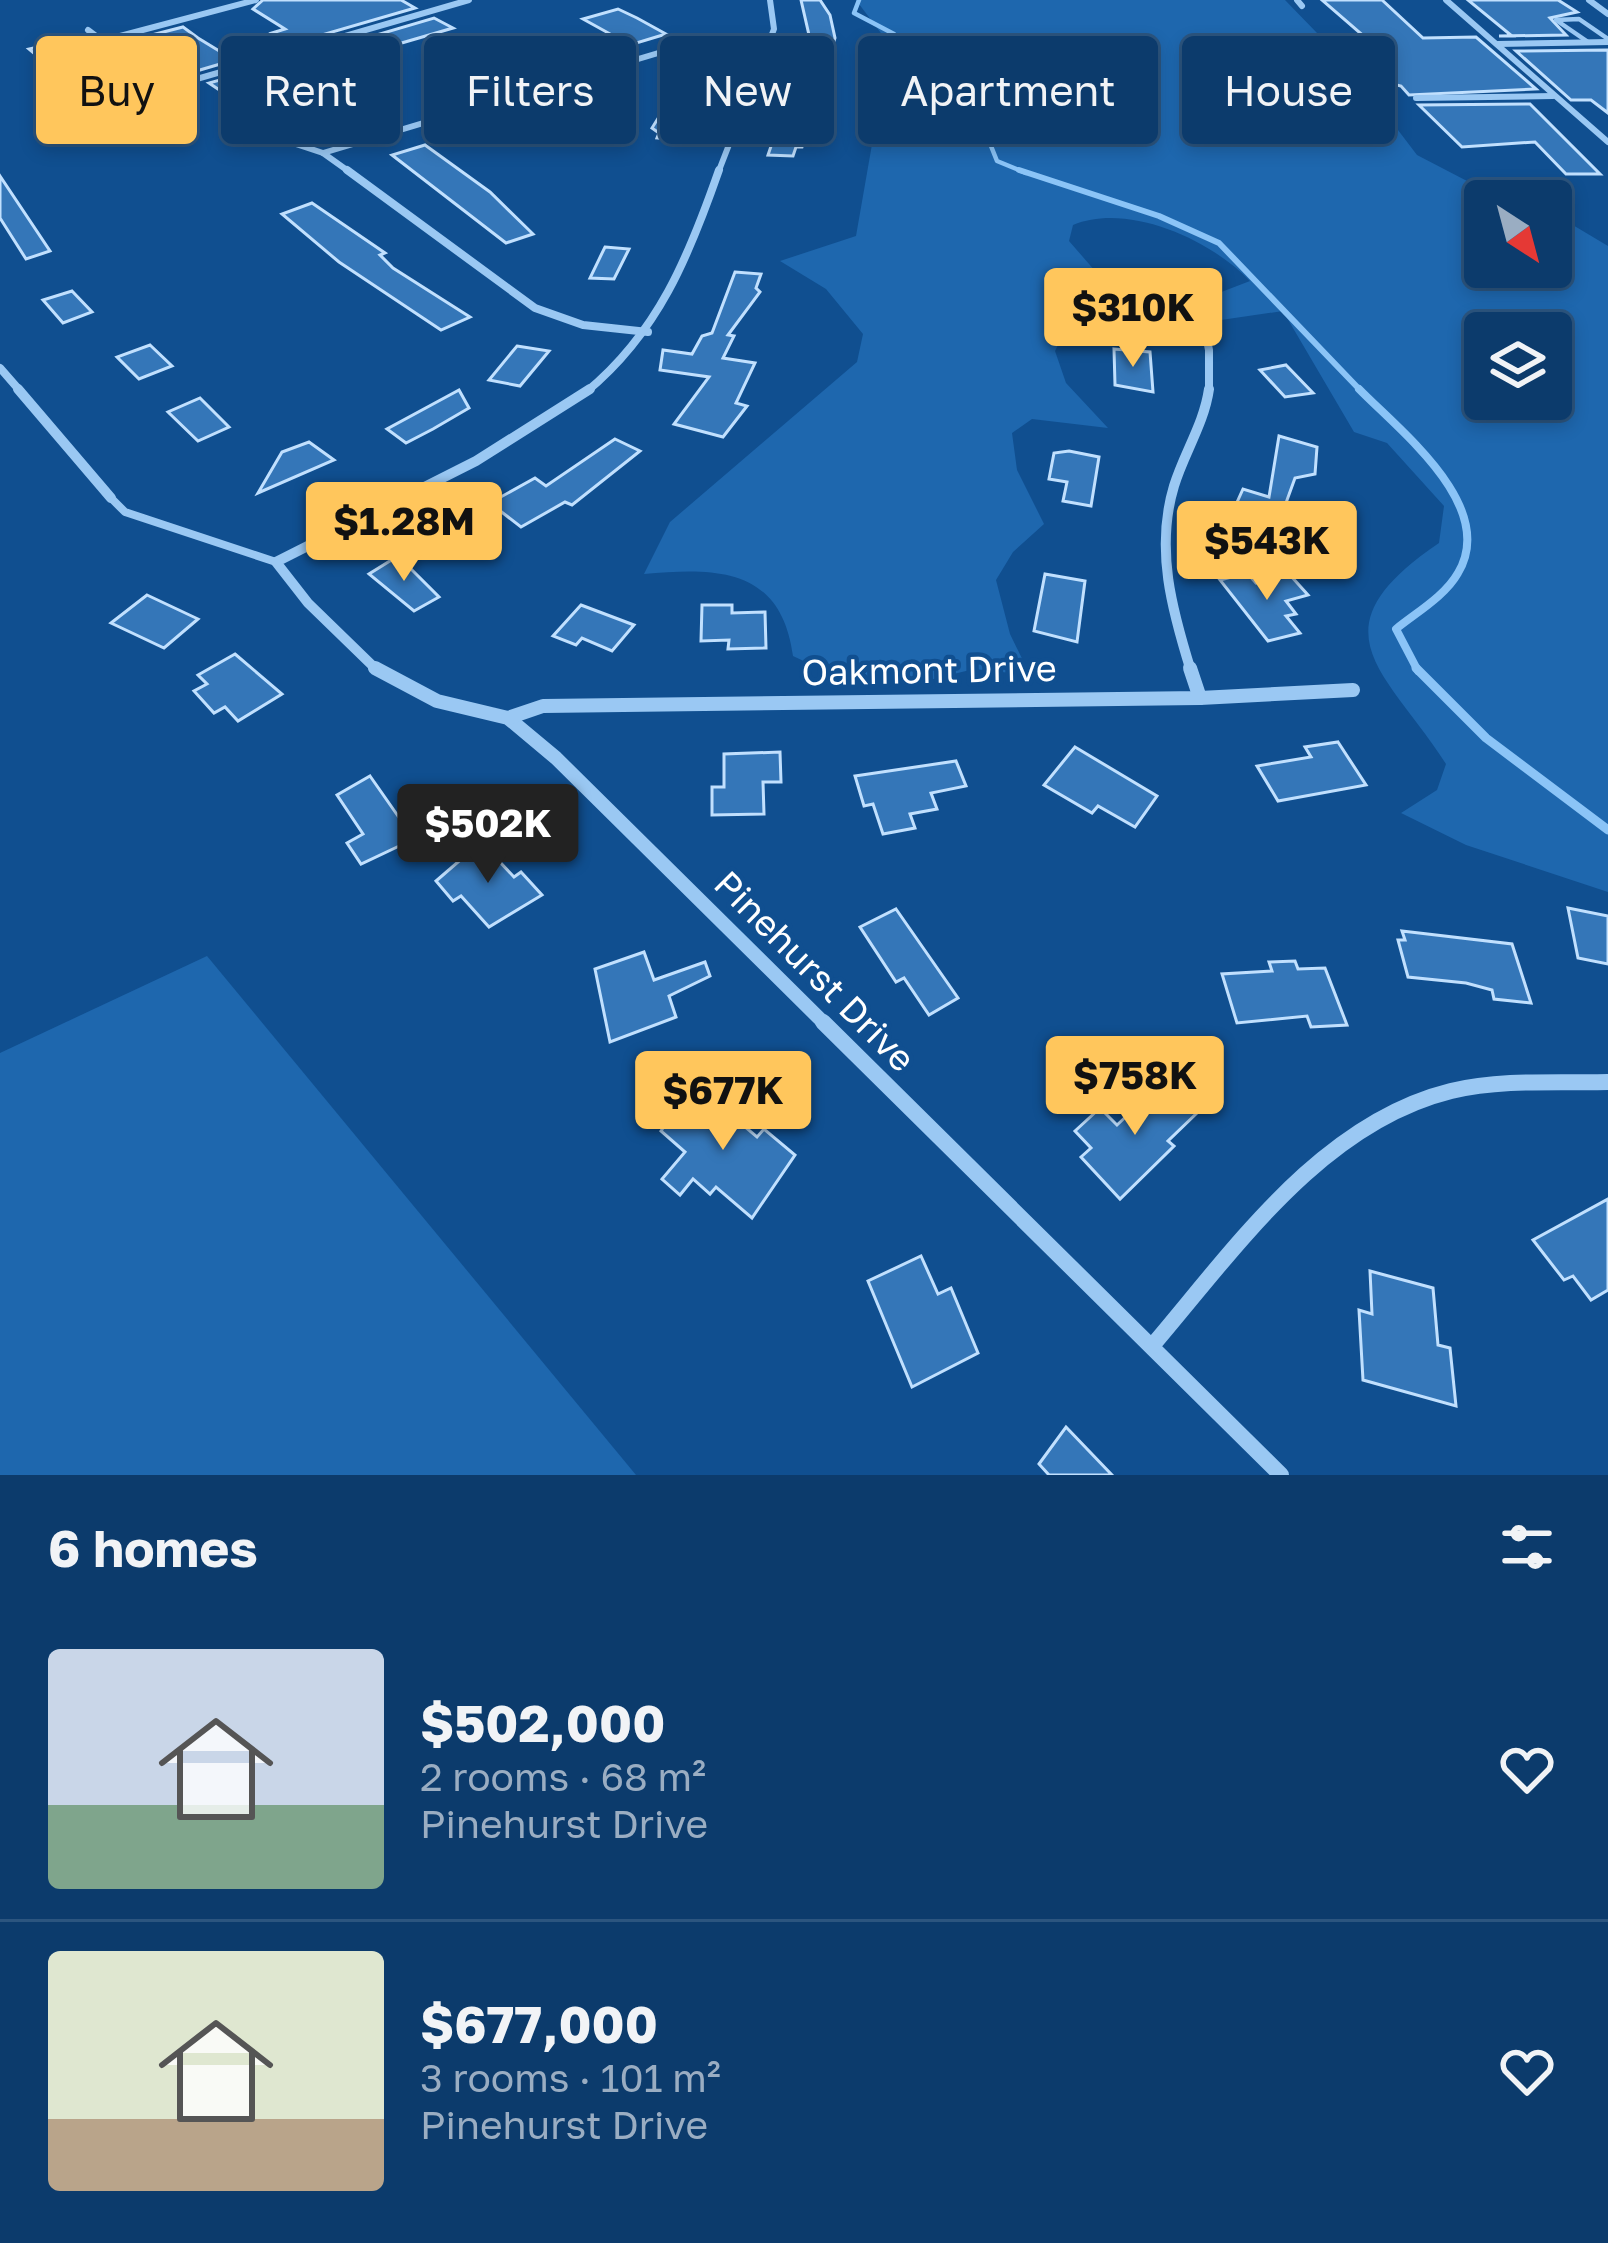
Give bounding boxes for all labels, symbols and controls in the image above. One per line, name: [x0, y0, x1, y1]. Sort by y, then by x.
chip: Buy: [36, 36, 197, 144]
chip: Rent: [221, 36, 400, 144]
chip: Filters: [424, 36, 636, 144]
chip: New: [660, 36, 834, 144]
chip: Apartment: [858, 36, 1158, 144]
chip: House: [1182, 36, 1395, 144]
north arrow: [1464, 180, 1572, 288]
map controls: [1464, 180, 1572, 420]
pin: $310K: [1049, 268, 1217, 370]
text: $310K: [1071, 283, 1195, 330]
button: layers: [1464, 312, 1572, 420]
pin: $1.28M: [306, 482, 502, 584]
text: $1.28M: [333, 497, 475, 544]
pin: $543K: [1183, 501, 1351, 603]
text: $543K: [1204, 516, 1330, 563]
street label: Oakmont Drive: [801, 646, 1057, 693]
pin: $502K: [404, 784, 572, 886]
text: $502K: [424, 799, 552, 846]
street label: Pinehurst Drive: [706, 861, 925, 1080]
pin: $758K: [1051, 1036, 1219, 1138]
pin: $677K: [639, 1051, 807, 1153]
text: $758K: [1073, 1051, 1197, 1098]
text: $677K: [662, 1066, 784, 1113]
icon: filters: [1494, 1514, 1560, 1580]
text: 6 homes: [48, 1517, 258, 1578]
text: $502,000: [420, 1692, 665, 1753]
icon: home: [144, 1697, 288, 1841]
icon: heart: [1494, 1736, 1560, 1802]
text: 2 rooms · 68 m²: [420, 1753, 706, 1800]
text: Pinehurst Drive: [420, 1800, 708, 1847]
text: $677,000: [420, 1993, 658, 2054]
icon: home: [144, 1999, 288, 2143]
icon: heart: [1494, 2038, 1560, 2104]
text: 3 rooms · 101 m²: [420, 2054, 721, 2101]
text: Pinehurst Drive: [420, 2101, 708, 2148]

